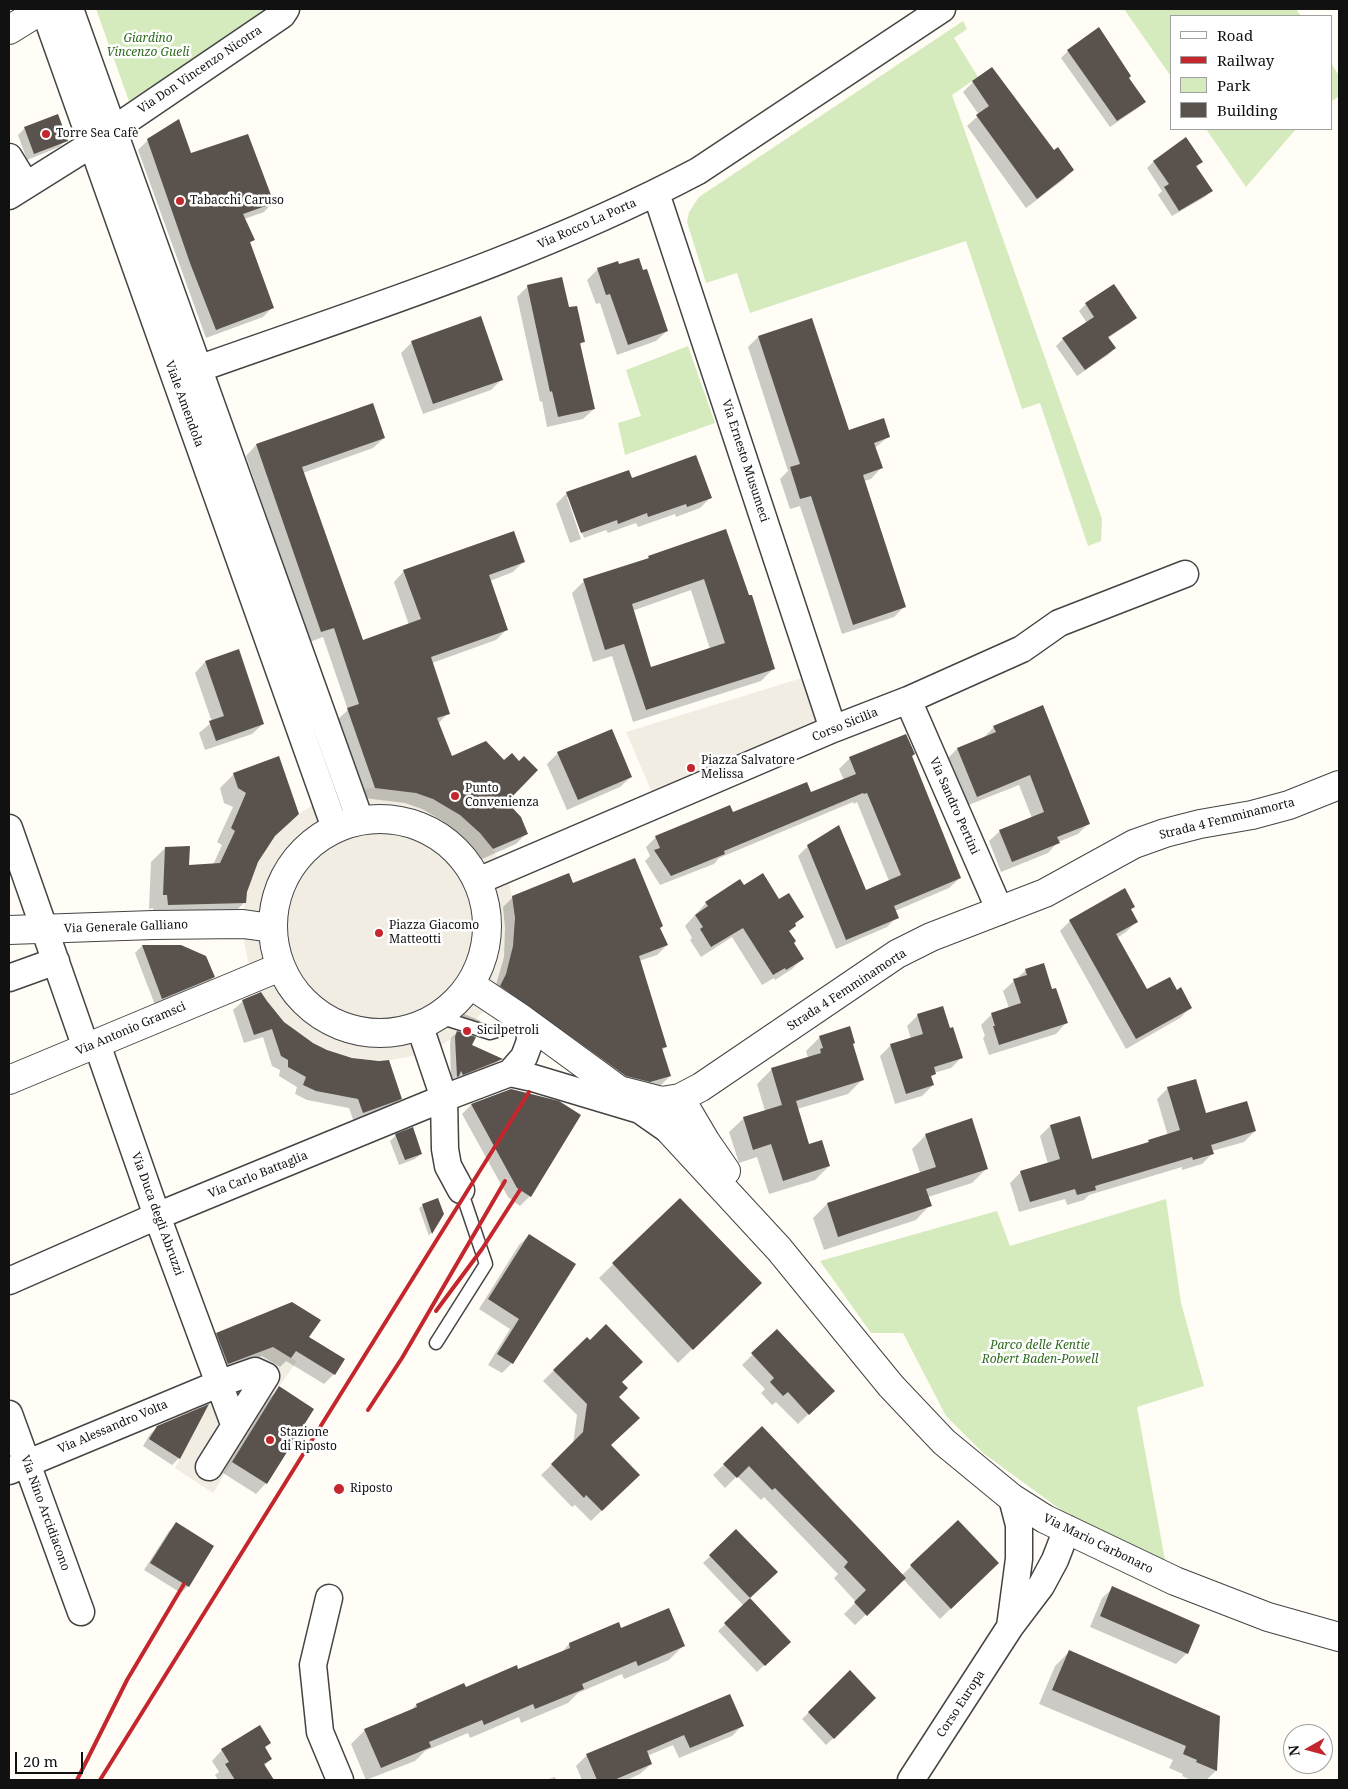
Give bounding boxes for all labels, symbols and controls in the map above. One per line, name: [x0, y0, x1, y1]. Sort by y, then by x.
legend: [1170, 15, 1333, 130]
street label: Via Don Vincenzo Nicotra: [135, 23, 265, 117]
text: Road: [1217, 25, 1253, 45]
park label: Giardino Vincenzo Gueli: [107, 32, 189, 60]
text: Railway: [1217, 50, 1274, 70]
text: Park: [1217, 75, 1250, 95]
text: Building: [1217, 100, 1278, 120]
place label: Torre Sea Cafè: [56, 127, 138, 141]
marker: Torre Sea Cafè: [40, 128, 52, 140]
place label: Tabacchi Caruso: [190, 194, 284, 208]
marker: Tabacchi Caruso: [174, 195, 186, 207]
street label: Via Rocco La Porta: [535, 196, 639, 252]
street label: Viale Amendola: [162, 359, 206, 449]
street label: Via Ernesto Musumeci: [718, 398, 772, 524]
street label: Corso Sicilia: [810, 705, 880, 745]
place label: Piazza Salvatore Melissa: [701, 754, 795, 782]
street label: Via Sandro Pertini: [926, 755, 982, 857]
marker: Piazza Salvatore Melissa: [685, 762, 697, 774]
place label: Punto Convenienza: [465, 782, 539, 810]
marker: Punto Convenienza: [449, 790, 461, 802]
street label: Strada 4 Femminamorta: [1158, 795, 1296, 843]
street label: Via Generale Galliano: [64, 918, 188, 936]
place label: Piazza Giacomo Matteotti: [389, 919, 479, 947]
marker: Piazza Giacomo Matteotti: [373, 927, 385, 939]
street label: Strada 4 Femminamorta: [785, 946, 909, 1034]
street label: Via Antonio Gramsci: [74, 999, 188, 1059]
place label: Sicilpetroli: [477, 1024, 539, 1038]
marker: Sicilpetroli: [461, 1025, 473, 1037]
street label: Via Carlo Battaglia: [206, 1148, 310, 1202]
street label: Via Duca degli Abruzzi: [128, 1150, 186, 1278]
park label: Parco delle Kentie Robert Baden-Powell: [982, 1339, 1098, 1367]
street label: Via Alessandro Volta: [56, 1397, 170, 1457]
place label: Stazione di Riposto: [280, 1426, 337, 1454]
marker: Stazione di Riposto: [264, 1434, 276, 1446]
street label: Via Nino Arcidiacono: [17, 1453, 73, 1573]
marker: Riposto: [332, 1482, 346, 1496]
place label: Riposto: [350, 1482, 393, 1496]
street label: Via Mario Carbonaro: [1041, 1511, 1155, 1577]
street label: Corso Europa: [934, 1668, 988, 1740]
north arrow: [1283, 1724, 1333, 1774]
scale bar: [18, 1742, 85, 1774]
text: N: [1284, 1744, 1304, 1757]
text: 20 m: [23, 1751, 58, 1771]

